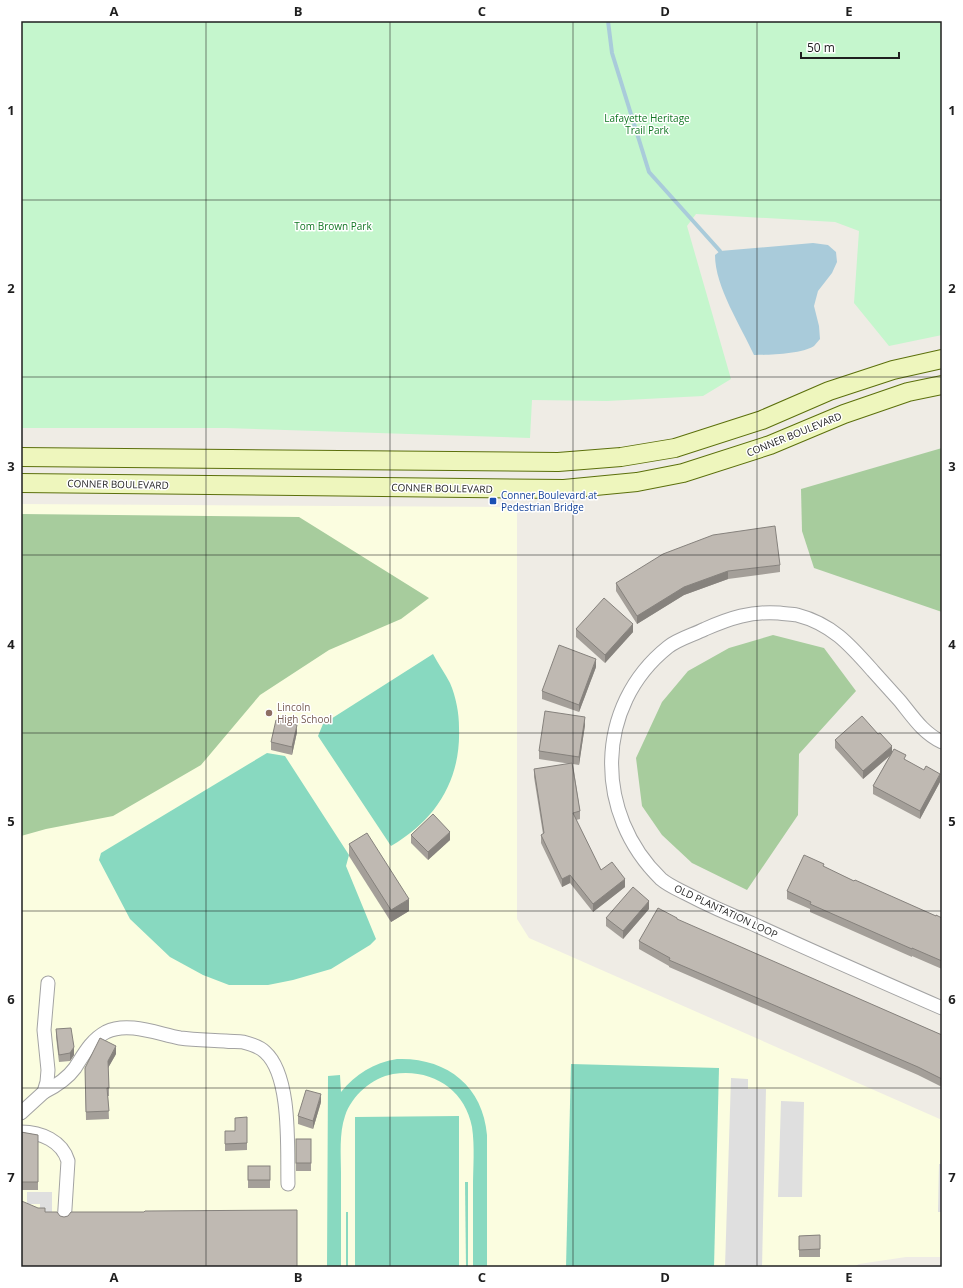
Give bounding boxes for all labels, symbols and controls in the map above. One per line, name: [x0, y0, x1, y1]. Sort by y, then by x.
text: A: [110, 2, 119, 20]
text: B: [294, 2, 303, 20]
text: C: [478, 2, 486, 20]
text: D: [660, 2, 670, 20]
text: E: [845, 2, 853, 20]
scale bar: [801, 34, 899, 60]
text: 50 m: [807, 39, 835, 56]
text: 1: [7, 101, 15, 119]
text: 1: [948, 101, 956, 119]
park label: Lafayette Heritage Trail Park: [604, 111, 690, 137]
park label: Tom Brown Park: [294, 219, 372, 233]
text: 2: [7, 279, 15, 297]
text: 2: [948, 279, 956, 297]
street label: CONNER BOULEVARD: [744, 409, 844, 459]
text: 3: [7, 457, 15, 475]
text: 3: [948, 457, 956, 475]
street label: CONNER BOULEVARD: [67, 476, 169, 492]
street label: CONNER BOULEVARD: [391, 480, 493, 496]
place label: Conner Boulevard at Pedestrian Bridge: [501, 488, 598, 514]
marker: Conner Boulevard at Pedestrian Bridge: [488, 496, 498, 506]
text: 4: [7, 635, 15, 653]
text: 4: [948, 635, 956, 653]
place label: Lincoln High School: [277, 700, 332, 726]
marker: Lincoln High School: [264, 708, 274, 718]
text: 5: [7, 812, 15, 830]
text: 5: [948, 812, 956, 830]
street label: OLD PLANTATION LOOP: [672, 881, 780, 941]
text: 6: [7, 990, 15, 1008]
text: 6: [948, 990, 956, 1008]
text: 7: [7, 1168, 15, 1186]
text: 7: [948, 1168, 956, 1186]
text: A: [110, 1268, 119, 1286]
text: B: [294, 1268, 303, 1286]
text: C: [478, 1268, 486, 1286]
text: D: [660, 1268, 670, 1286]
text: E: [845, 1268, 853, 1286]

